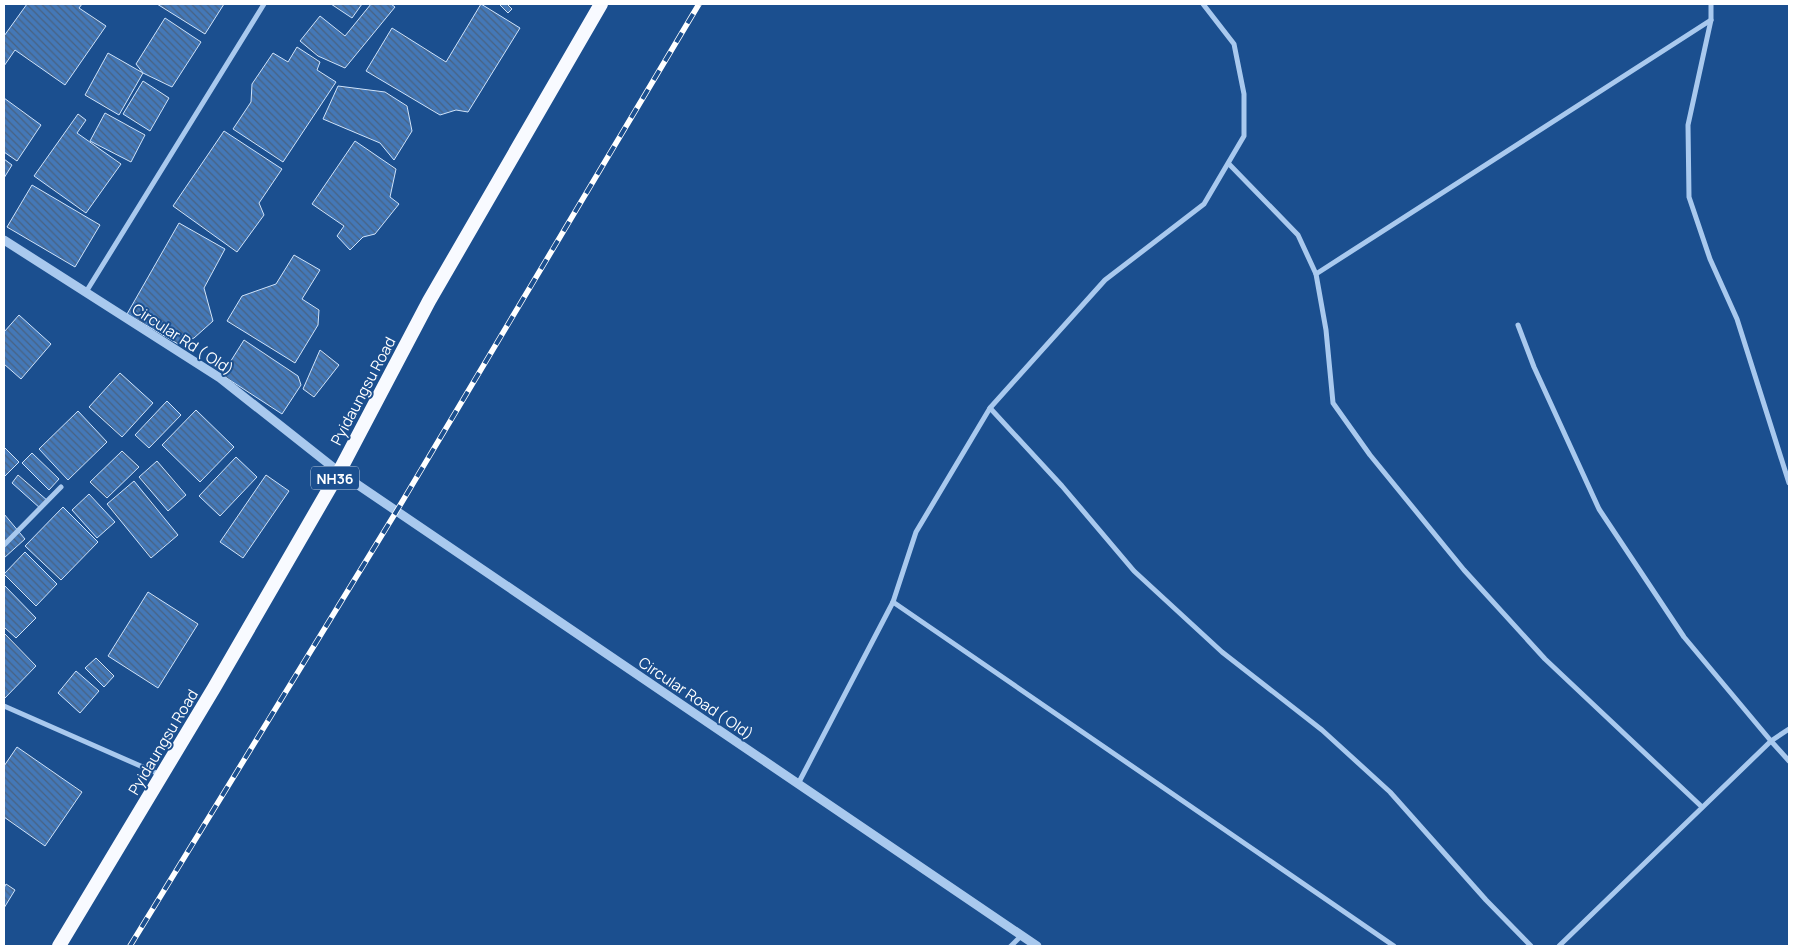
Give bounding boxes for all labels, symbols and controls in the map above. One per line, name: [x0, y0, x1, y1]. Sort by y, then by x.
street label: Circular Rd ( Old): [128, 298, 238, 380]
street label: Pyidaungsu Road: [326, 333, 400, 449]
road number: NH36: [311, 466, 359, 489]
street label: Circular Road ( Old): [634, 652, 758, 744]
street label: Pyidaungsu Road: [123, 685, 203, 799]

